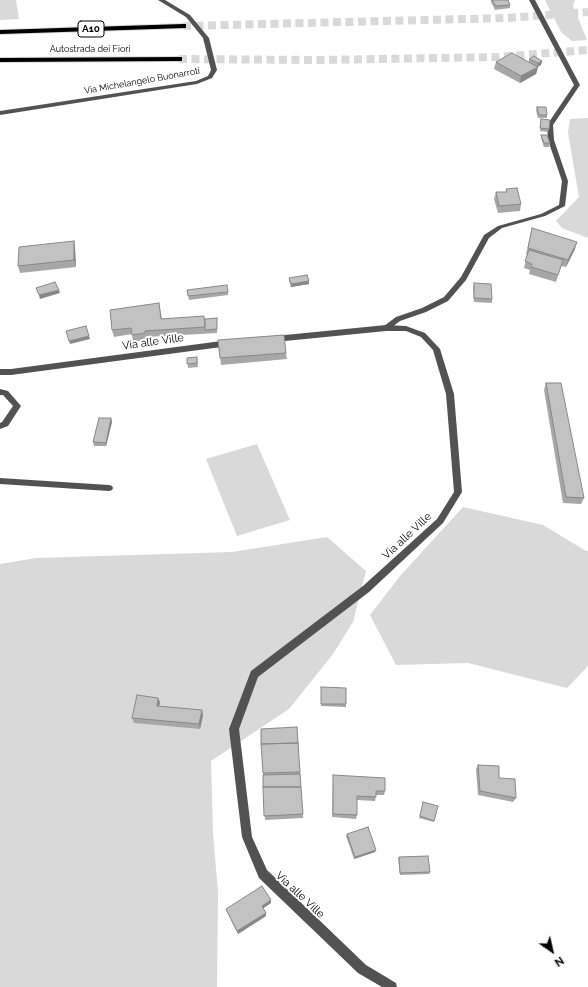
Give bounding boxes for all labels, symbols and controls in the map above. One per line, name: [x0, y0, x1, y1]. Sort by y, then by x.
road number: A10: [78, 21, 104, 37]
street label: Autostrada dei Fiori: [50, 44, 130, 54]
street label: Via Michelangelo Buonarroti: [83, 65, 201, 97]
street label: Via alle Ville: [121, 331, 185, 353]
street label: Via alle Ville: [380, 510, 434, 562]
street label: Via alle Ville: [273, 869, 327, 921]
north arrow: [532, 931, 572, 971]
text: N: [552, 954, 566, 969]

